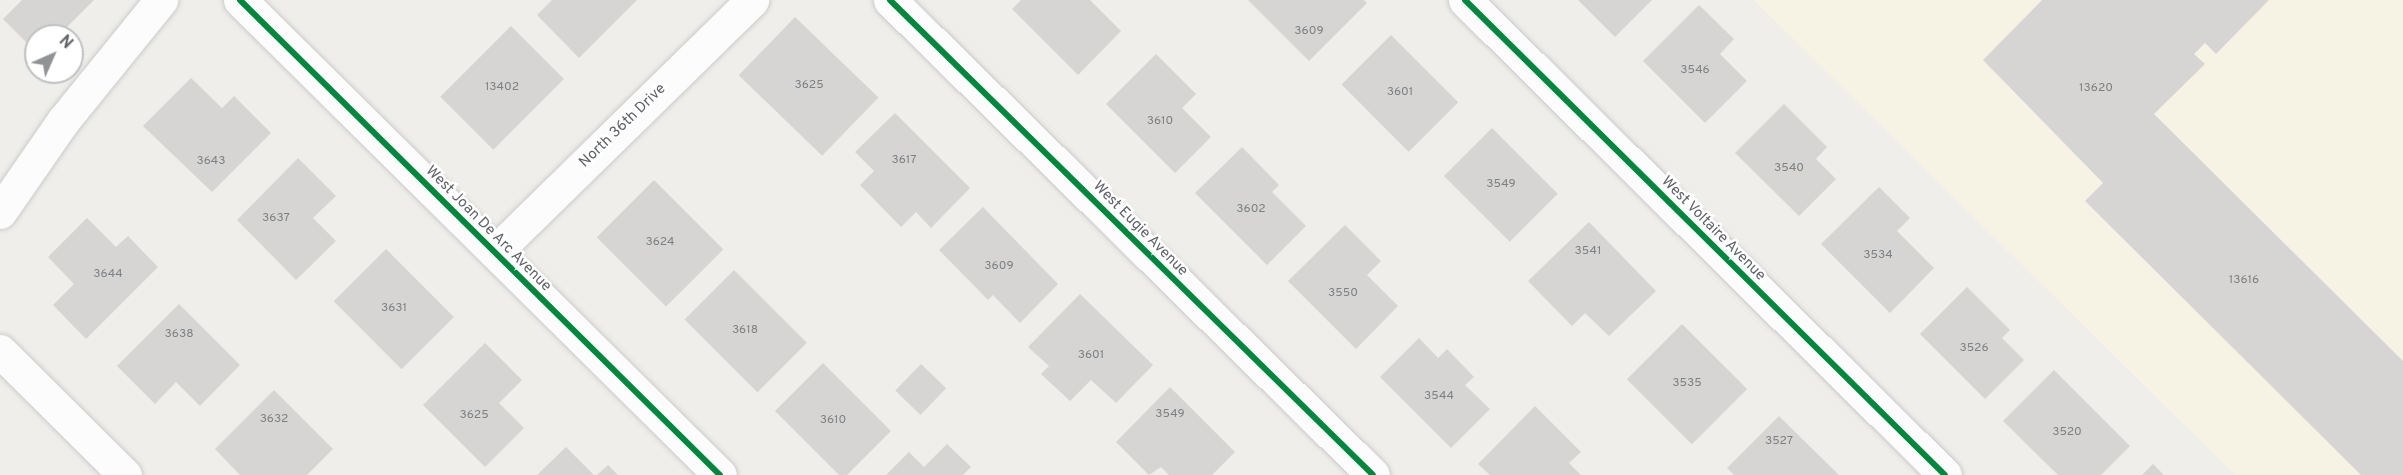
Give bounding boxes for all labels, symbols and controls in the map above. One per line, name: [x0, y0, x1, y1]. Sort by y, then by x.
north arrow: [24, 24, 84, 84]
house number: 3609: [1294, 25, 1324, 39]
text: N: [54, 32, 76, 54]
house number: 3546: [1680, 64, 1710, 78]
house number: 3625: [794, 79, 824, 93]
street label: North 36th Drive: [576, 80, 670, 172]
house number: 13402: [485, 81, 519, 95]
house number: 13620: [2079, 82, 2113, 96]
house number: 3601: [1387, 86, 1413, 100]
house number: 3610: [1147, 115, 1173, 129]
house number: 3617: [891, 154, 917, 168]
house number: 3643: [196, 155, 226, 169]
street label: West Joan De Arc Avenue: [421, 162, 555, 296]
house number: 3540: [1774, 162, 1804, 176]
street label: West Voltaire Avenue: [1657, 173, 1769, 285]
street label: West Eugie Avenue: [1089, 178, 1191, 280]
house number: 3549: [1486, 178, 1516, 192]
house number: 3602: [1236, 203, 1266, 217]
house number: 3637: [262, 212, 290, 226]
house number: 3624: [645, 236, 675, 250]
house number: 3541: [1575, 245, 1601, 259]
house number: 3534: [1863, 249, 1893, 263]
house number: 3609: [984, 260, 1014, 274]
house number: 3644: [93, 268, 123, 282]
house number: 13616: [2229, 274, 2259, 288]
house number: 3550: [1328, 287, 1358, 301]
house number: 3631: [381, 302, 407, 316]
house number: 3618: [732, 324, 758, 338]
house number: 3638: [165, 328, 193, 342]
house number: 3526: [1959, 342, 1989, 356]
house number: 3601: [1078, 349, 1104, 363]
house number: 3535: [1672, 377, 1702, 391]
house number: 3544: [1424, 390, 1454, 404]
house number: 3549: [1155, 408, 1185, 422]
house number: 3625: [459, 409, 489, 423]
house number: 3632: [260, 413, 288, 427]
house number: 3610: [820, 414, 846, 428]
house number: 3520: [2052, 426, 2082, 440]
house number: 3527: [1765, 435, 1793, 449]

